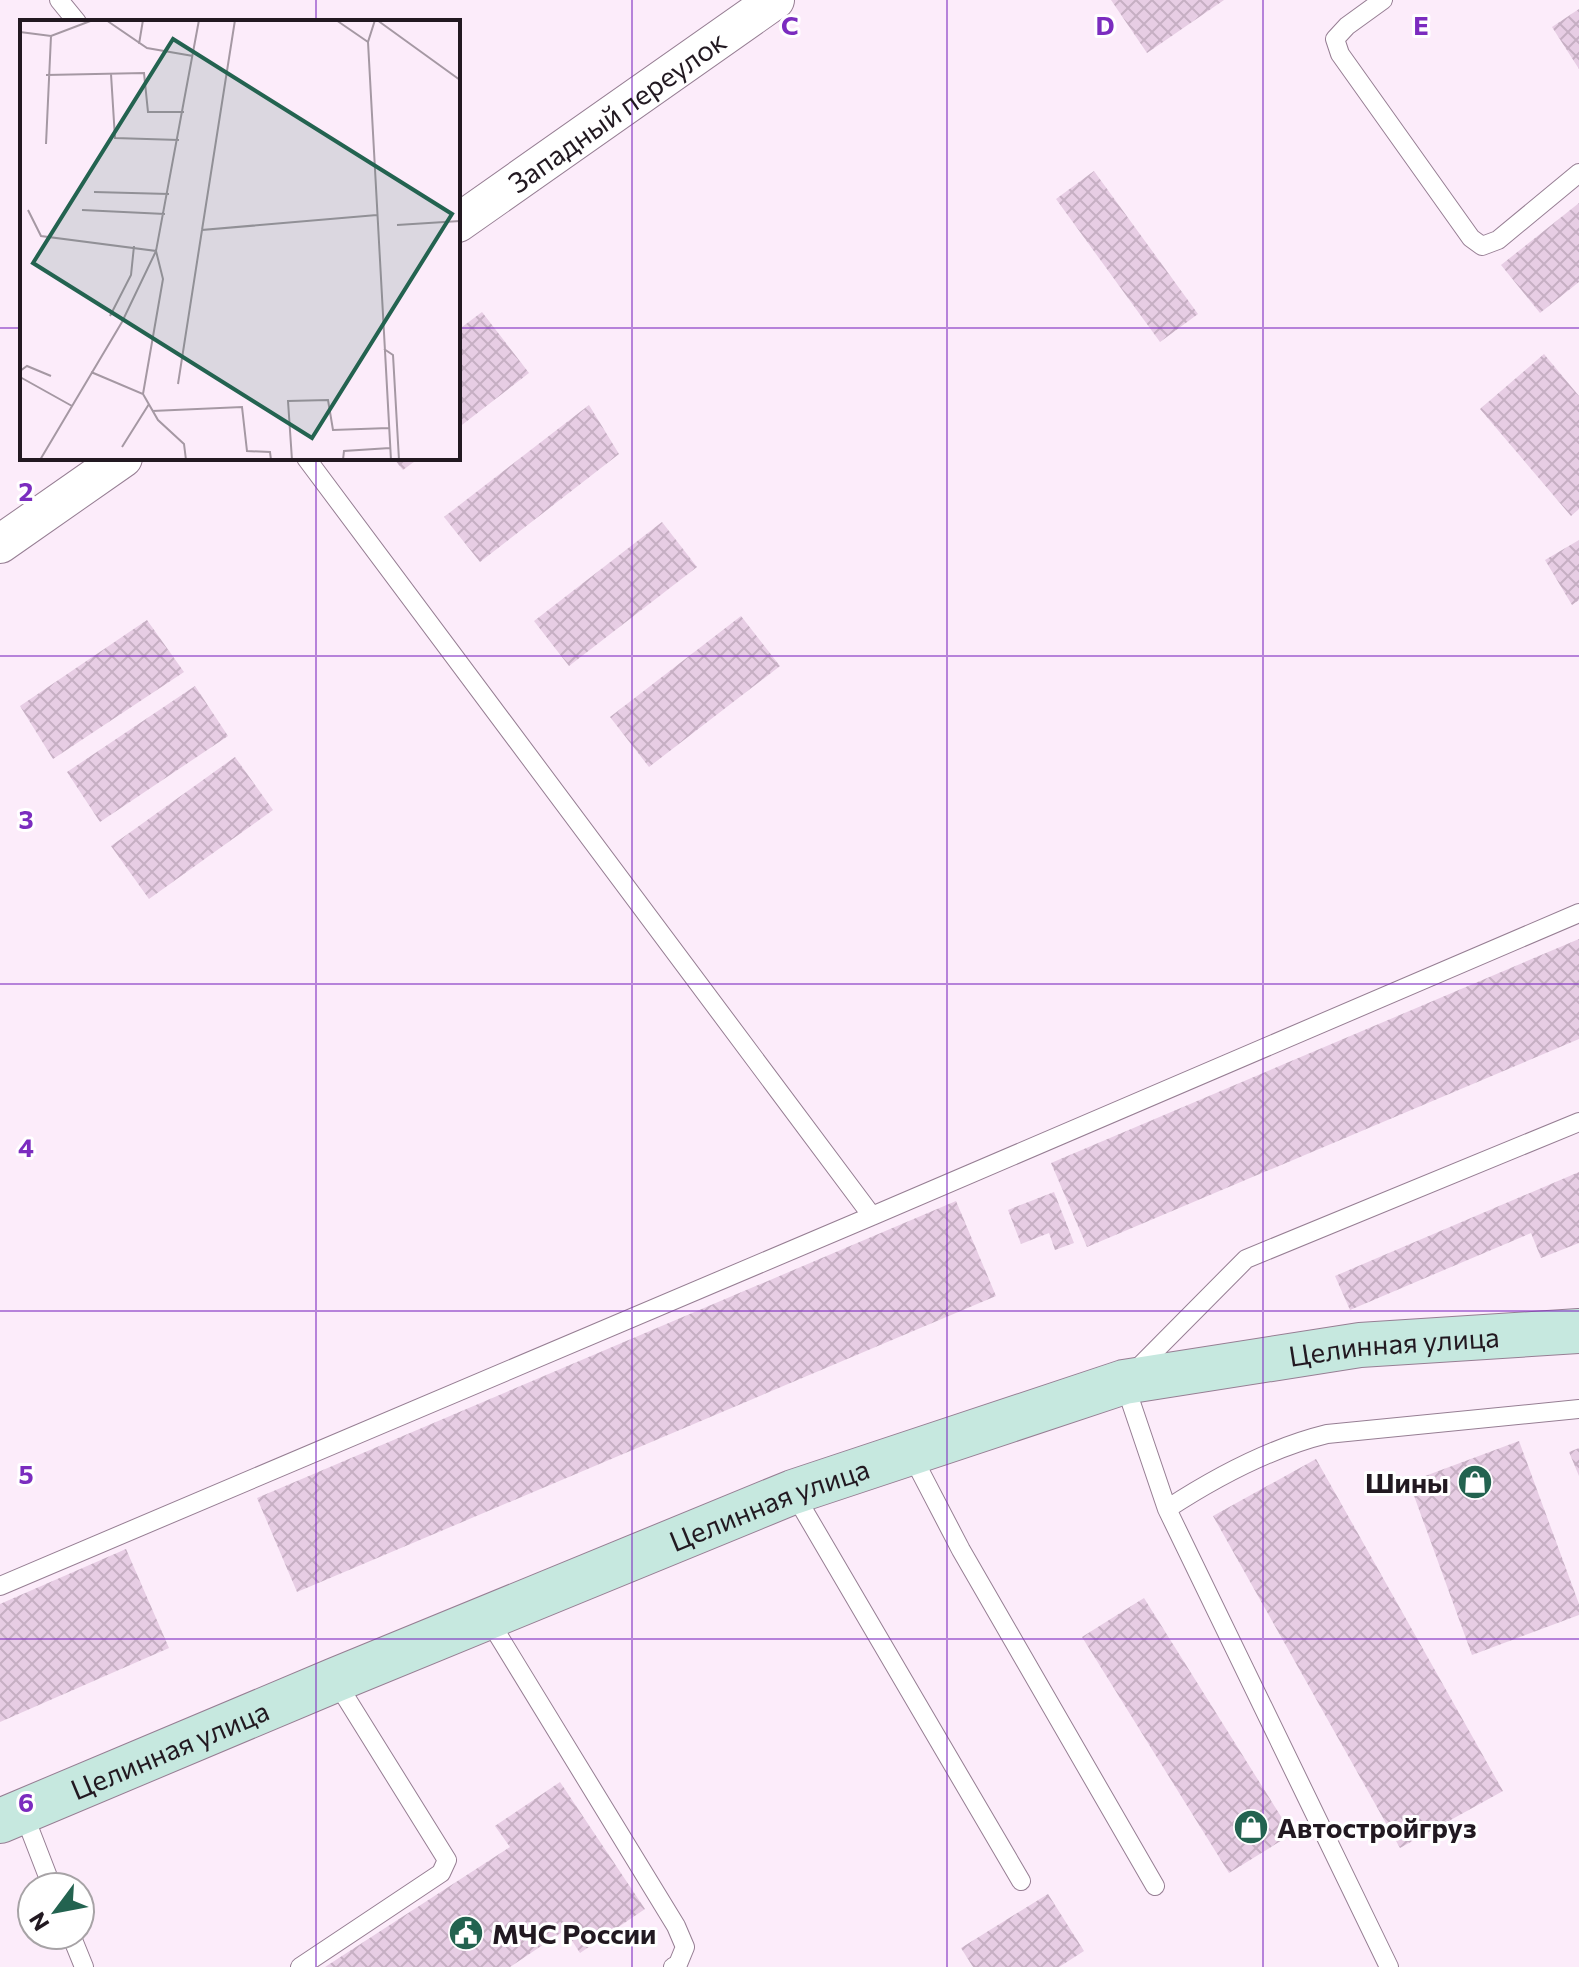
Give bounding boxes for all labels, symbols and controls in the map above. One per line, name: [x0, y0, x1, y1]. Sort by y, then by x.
text: C: [781, 9, 799, 40]
text: D: [1095, 9, 1115, 40]
text: E: [1413, 9, 1429, 40]
inset map: [20, 20, 460, 460]
street label: Западный переулок: [501, 23, 732, 200]
text: 2: [19, 475, 33, 506]
text: 3: [18, 803, 34, 834]
text: 4: [18, 1131, 34, 1162]
street label: Целинная улица: [1286, 1319, 1500, 1373]
street label: Целинная улица: [664, 1451, 874, 1558]
text: 5: [18, 1458, 34, 1489]
shop icon: Шины: [1456, 1463, 1494, 1501]
place label: Шины: [1365, 1465, 1449, 1499]
street label: Целинная улица: [65, 1693, 274, 1806]
text: 6: [18, 1786, 34, 1817]
shop icon: Автостройгруз: [1232, 1808, 1270, 1846]
place label: Автостройгруз: [1277, 1810, 1477, 1844]
north arrow: [16, 1871, 96, 1951]
text: N: [23, 1908, 54, 1936]
public building icon: МЧС России: [447, 1914, 485, 1952]
place label: МЧС России: [492, 1916, 656, 1950]

